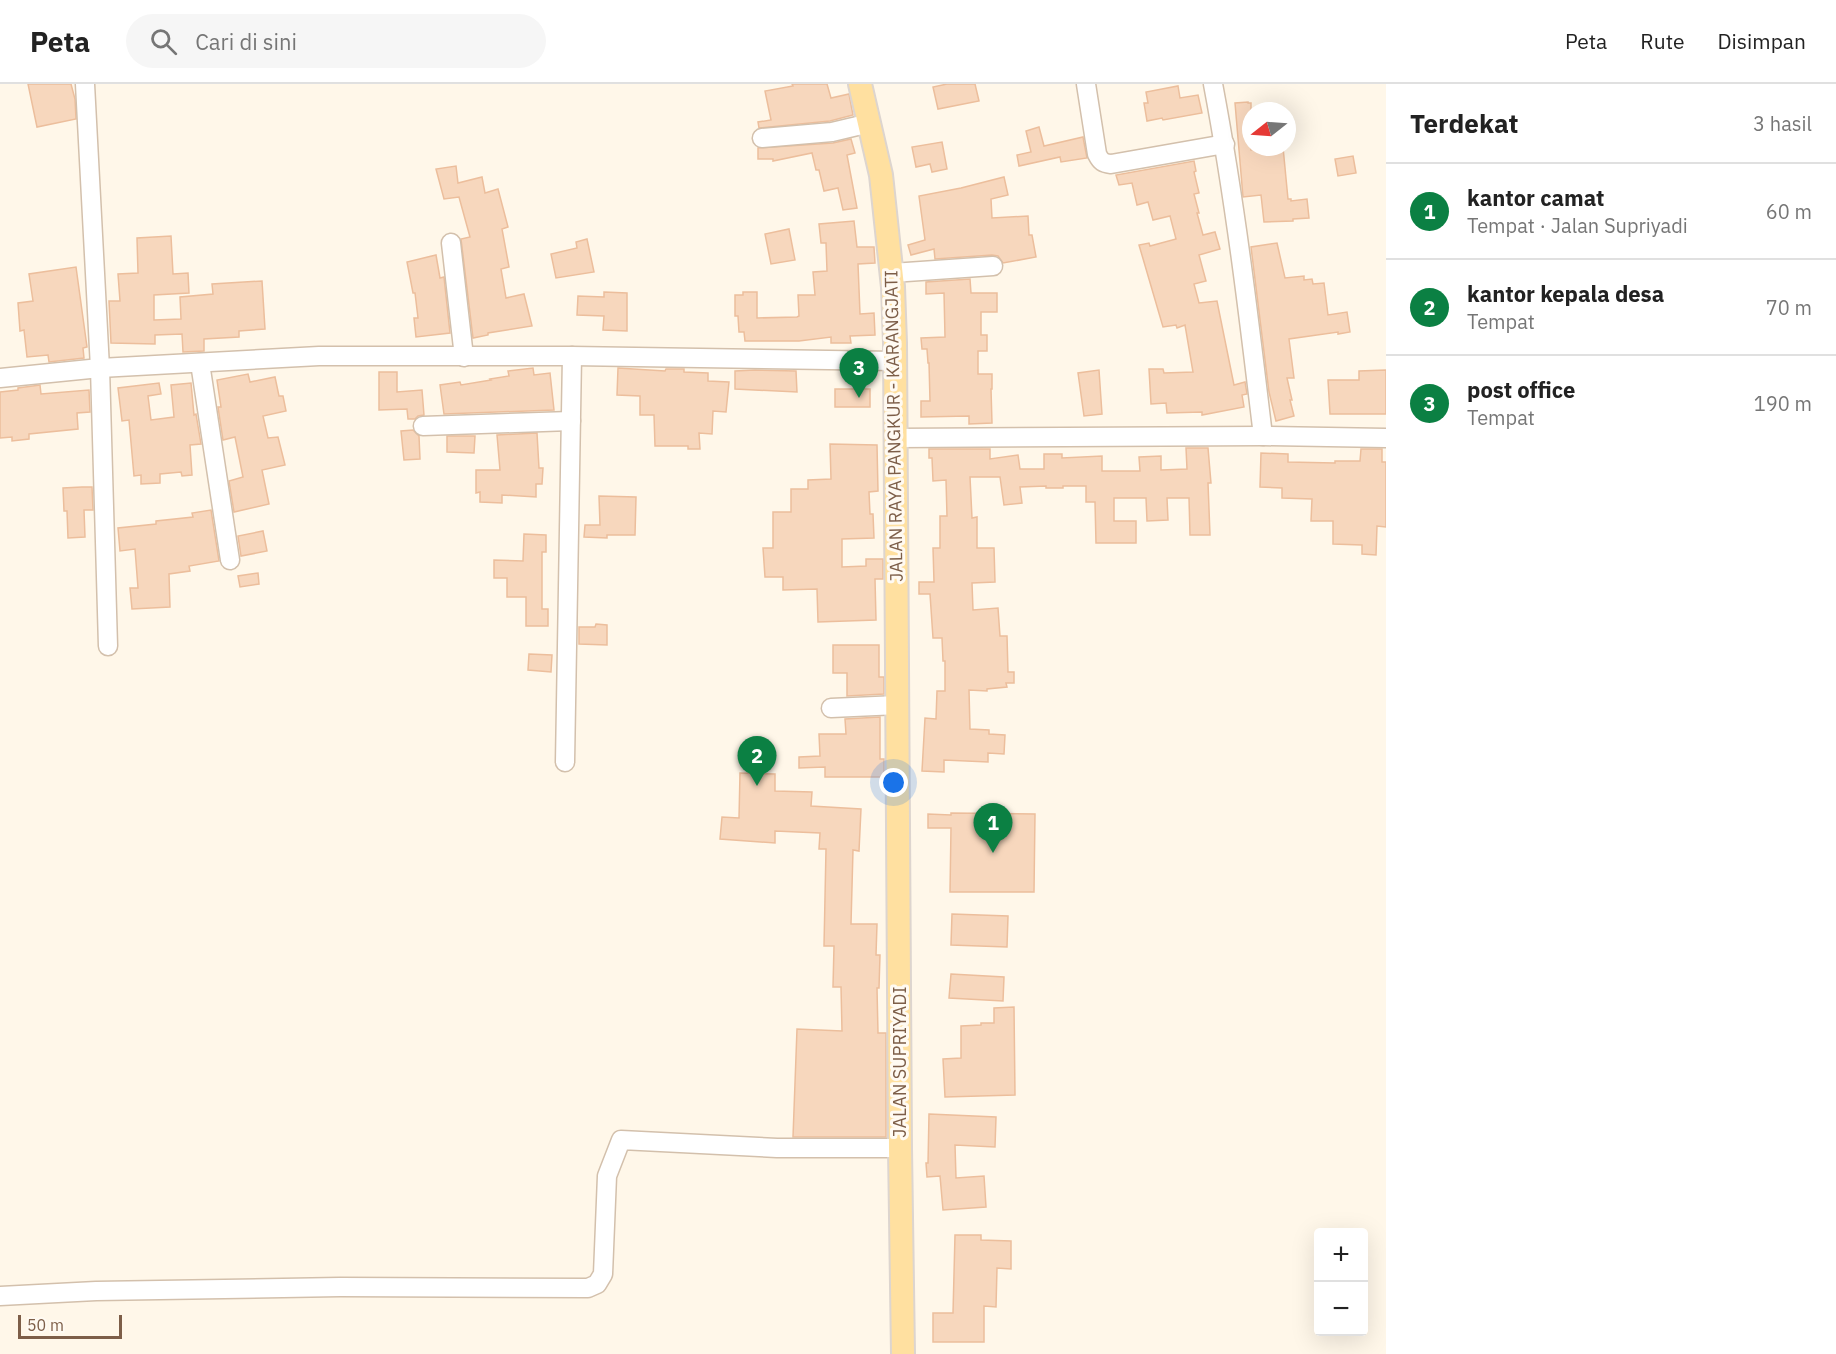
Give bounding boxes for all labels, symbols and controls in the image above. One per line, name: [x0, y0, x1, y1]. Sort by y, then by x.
search box: [126, 14, 546, 68]
text: Peta: [30, 23, 90, 60]
icon: search: [147, 25, 180, 58]
text: Cari di sini: [195, 27, 297, 56]
text: Peta: [1565, 27, 1607, 55]
text: Rute: [1640, 27, 1685, 55]
text: Disimpan: [1718, 27, 1806, 55]
north arrow: [1242, 102, 1296, 156]
text: Terdekat: [1410, 106, 1519, 140]
text: 3 hasil: [1753, 110, 1812, 137]
text: kantor camat: [1467, 183, 1605, 212]
text: 1: [1424, 198, 1436, 225]
text: 60 m: [1766, 198, 1812, 225]
text: Tempat · Jalan Supriyadi: [1467, 212, 1688, 239]
street label: JALAN RAYA PANGKUR - KARANGJATI: [879, 270, 908, 582]
text: kantor kepala desa: [1467, 279, 1664, 308]
text: 2: [1424, 294, 1436, 321]
text: 70 m: [1766, 294, 1812, 321]
text: Tempat: [1467, 308, 1535, 335]
pin: 3: [840, 348, 878, 398]
text: post office: [1467, 375, 1575, 404]
text: 3: [1424, 390, 1436, 417]
text: 190 m: [1754, 390, 1812, 417]
text: Tempat: [1467, 404, 1535, 431]
pin: 2: [738, 736, 777, 786]
your location: [879, 768, 908, 797]
pin: 1: [974, 804, 1012, 853]
street label: JALAN SUPRIYADI: [888, 986, 911, 1138]
map controls: [1314, 1228, 1368, 1336]
button: +: [1314, 1228, 1368, 1282]
button: −: [1314, 1282, 1368, 1336]
scale bar: [18, 1312, 122, 1340]
text: 50 m: [27, 1315, 64, 1335]

